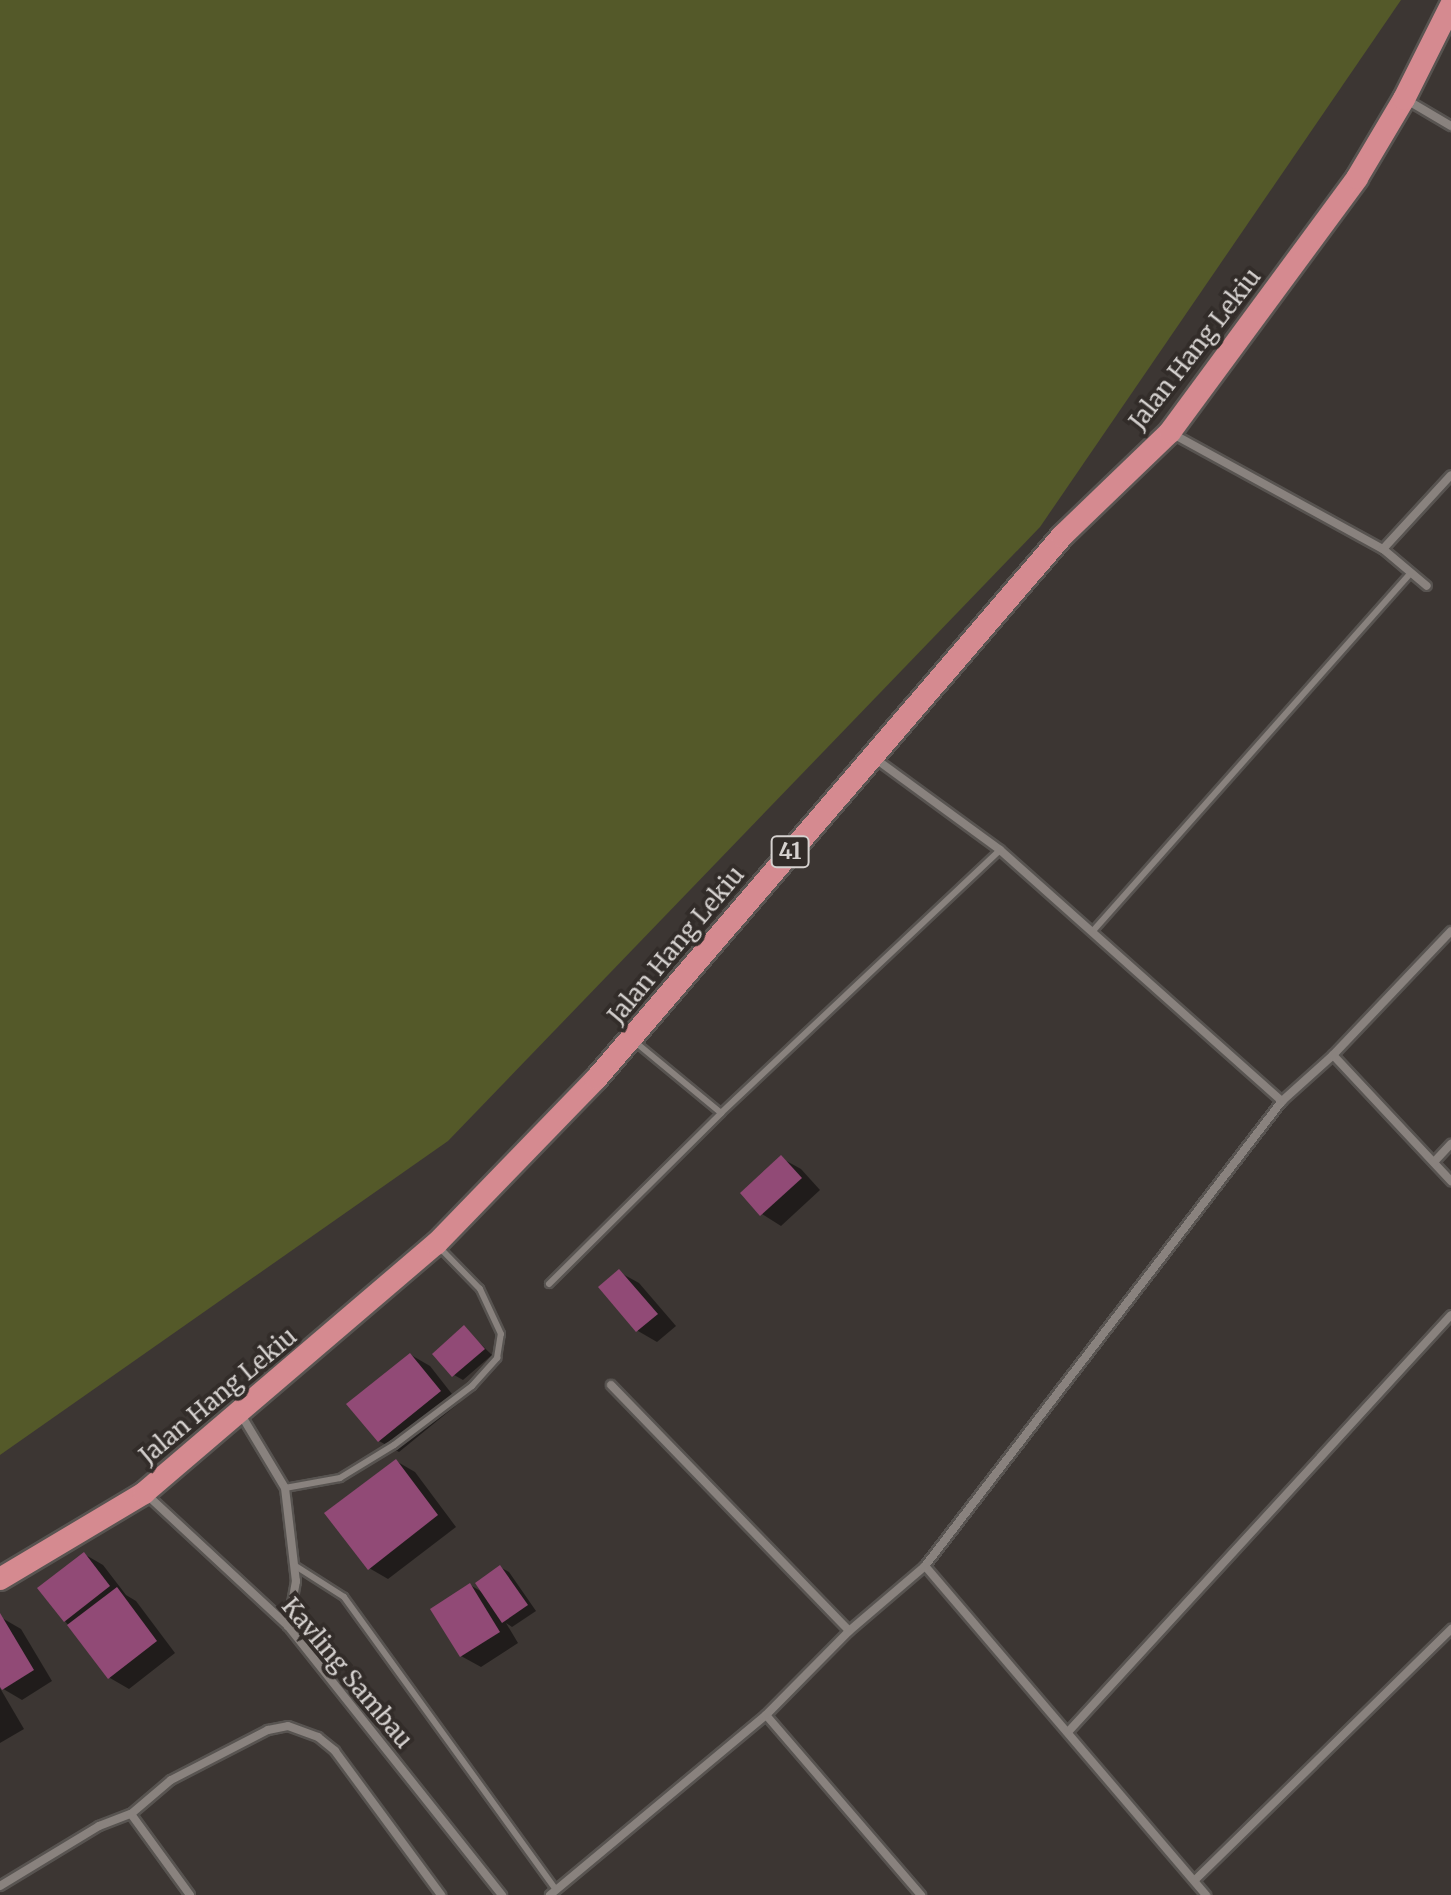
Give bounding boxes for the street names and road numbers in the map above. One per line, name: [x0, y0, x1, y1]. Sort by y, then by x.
street label: Jalan Hang Lekiu: [1123, 263, 1267, 435]
road number: 41: [770, 834, 810, 870]
street label: Jalan Hang Lekiu: [602, 861, 750, 1029]
street label: Jalan Hang Lekiu: [134, 1322, 302, 1470]
street label: Kavling Sambau: [276, 1592, 418, 1754]

